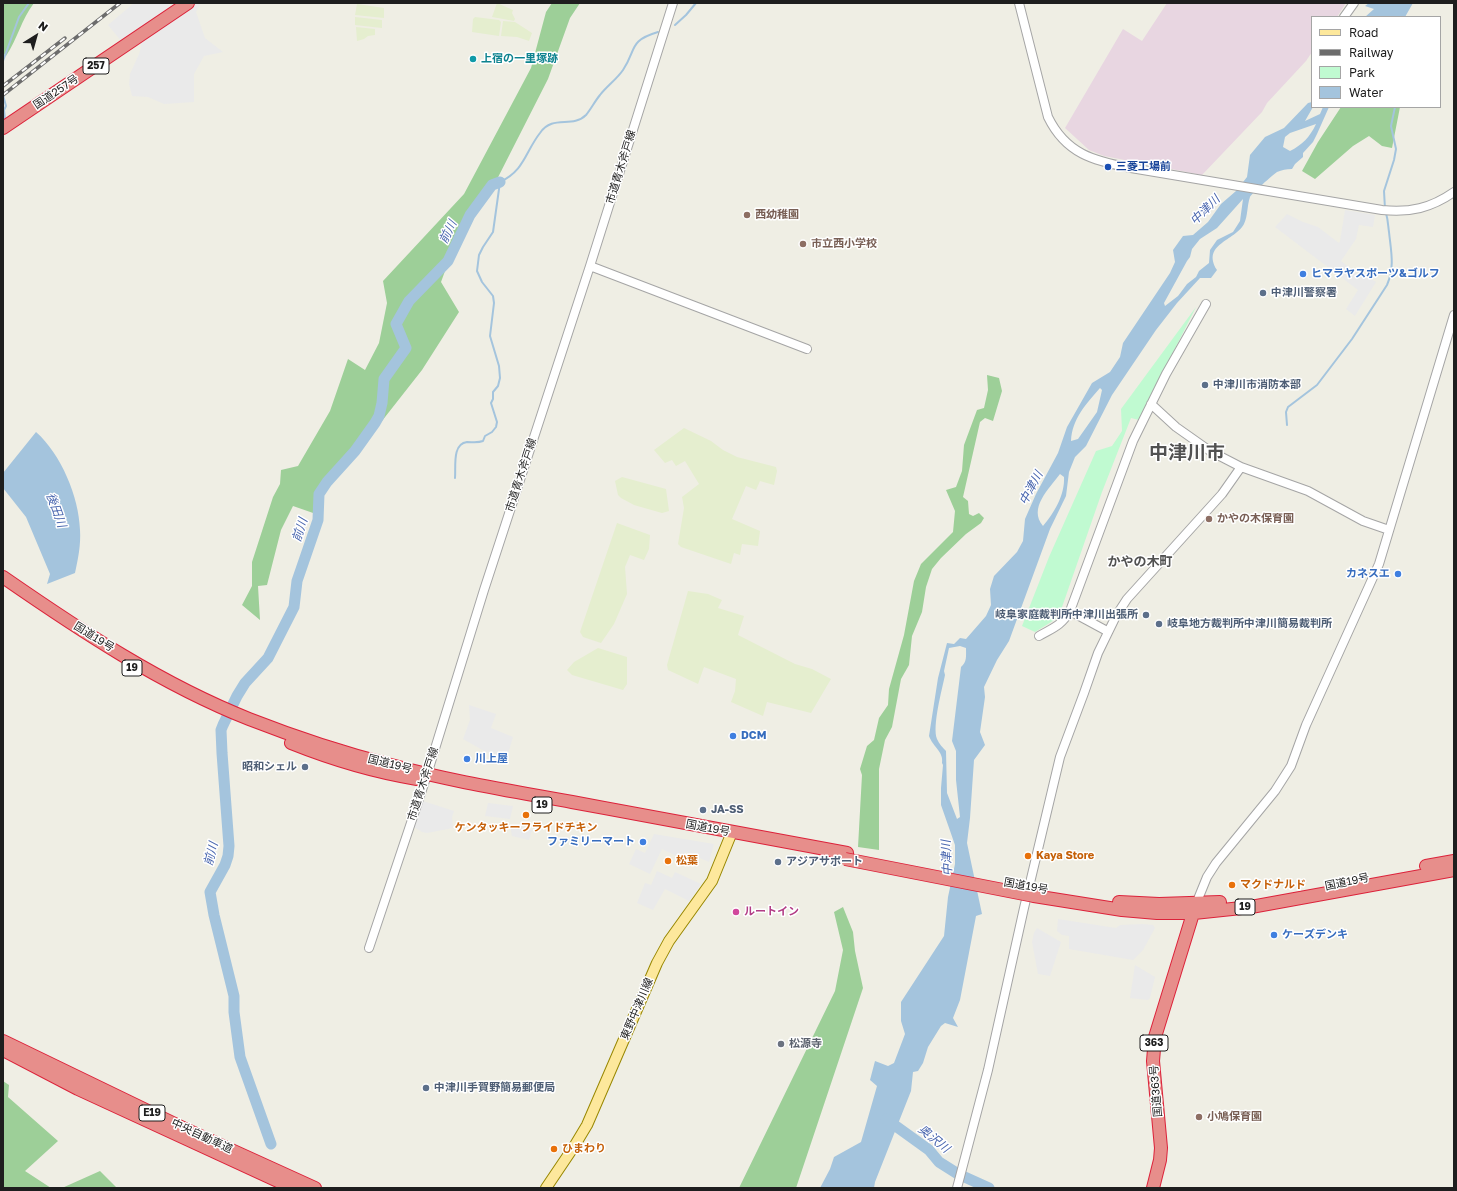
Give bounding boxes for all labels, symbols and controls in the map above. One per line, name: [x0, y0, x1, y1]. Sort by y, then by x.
north arrow: [16, 16, 56, 56]
legend: [1311, 16, 1441, 108]
text: N: [36, 18, 51, 34]
text: Road: [1349, 25, 1378, 40]
text: Railway: [1349, 45, 1394, 60]
place label: 上宿の一里塚跡: [481, 52, 558, 66]
marker: 上宿の一里塚跡: [468, 54, 478, 64]
road number: 257: [83, 58, 109, 74]
text: Park: [1349, 65, 1375, 80]
street label: 国道257号: [31, 72, 81, 112]
text: Water: [1349, 85, 1383, 100]
street label: 市道青木斧戸線: [603, 128, 639, 206]
place label: 三菱工場前: [1116, 160, 1171, 174]
marker: 三菱工場前: [1103, 162, 1113, 172]
water label: 中津川: [1187, 192, 1223, 228]
place label: 西幼稚園: [755, 208, 799, 222]
marker: 西幼稚園: [742, 210, 752, 220]
water label: 前川: [436, 218, 460, 246]
place label: 市立西小学校: [811, 237, 877, 251]
marker: 市立西小学校: [798, 239, 808, 249]
place label: ヒマラヤスポーツ&ゴルフ: [1311, 267, 1440, 281]
marker: ヒマラヤスポーツ&ゴルフ: [1298, 269, 1308, 279]
place label: 中津川警察署: [1271, 286, 1337, 300]
marker: 中津川警察署: [1258, 288, 1268, 298]
place label: 中津川市消防本部: [1213, 378, 1301, 392]
marker: 中津川市消防本部: [1200, 380, 1210, 390]
street label: 市道青木斧戸線: [503, 436, 539, 514]
district label: 中津川市: [1149, 442, 1225, 464]
water label: 中津川: [1016, 469, 1046, 507]
water label: 後田川: [43, 491, 69, 529]
place label: かやの木保育園: [1217, 512, 1294, 526]
marker: かやの木保育園: [1204, 514, 1214, 524]
water label: 前川: [290, 516, 310, 544]
district label: かやの木町: [1108, 554, 1172, 570]
place label: カネスエ: [1346, 567, 1390, 581]
marker: カネスエ: [1393, 569, 1403, 579]
place label: 岐阜家庭裁判所中津川出張所: [995, 608, 1138, 622]
marker: 岐阜家庭裁判所中津川出張所: [1141, 610, 1151, 620]
place label: 岐阜地方裁判所中津川簡易裁判所: [1167, 617, 1332, 631]
street label: 国道19号: [71, 619, 117, 655]
marker: 岐阜地方裁判所中津川簡易裁判所: [1154, 619, 1164, 629]
road number: 19: [122, 660, 142, 676]
place label: DCM: [741, 729, 766, 743]
marker: DCM: [728, 731, 738, 741]
street label: 市道青木斧戸線: [405, 745, 441, 823]
street label: 国道19号: [367, 752, 413, 776]
place label: 川上屋: [475, 752, 508, 766]
marker: 川上屋: [462, 754, 472, 764]
place label: 昭和シェル: [242, 760, 297, 774]
marker: 昭和シェル: [300, 762, 310, 772]
road number: 19: [532, 797, 552, 813]
place label: JA-SS: [711, 803, 744, 817]
marker: JA-SS: [698, 805, 708, 815]
marker: ケンタッキーフライドチキン: [521, 810, 531, 820]
street label: 国道19号: [685, 817, 731, 839]
place label: ケンタッキーフライドチキン: [455, 821, 597, 835]
place label: ファミリーマート: [547, 835, 635, 849]
marker: ファミリーマート: [638, 837, 648, 847]
water label: 中津川: [939, 840, 955, 876]
water label: 前川: [201, 841, 221, 867]
place label: Kaya Store: [1036, 849, 1094, 863]
marker: Kaya Store: [1023, 851, 1033, 861]
place label: 松葉: [676, 854, 698, 868]
place label: アジアサポート: [786, 855, 863, 869]
marker: 松葉: [663, 856, 673, 866]
marker: アジアサポート: [773, 857, 783, 867]
street label: 国道19号: [1324, 871, 1370, 893]
street label: 国道19号: [1003, 876, 1049, 896]
place label: マクドナルド: [1240, 878, 1306, 892]
marker: マクドナルド: [1227, 880, 1237, 890]
road number: 19: [1235, 899, 1255, 915]
place label: ルートイン: [744, 905, 799, 919]
marker: ルートイン: [731, 907, 741, 917]
place label: ケーズデンキ: [1282, 928, 1348, 942]
marker: ケーズデンキ: [1269, 930, 1279, 940]
street label: 東野中津川線: [618, 976, 656, 1042]
road number: 363: [1140, 1035, 1168, 1051]
place label: 松源寺: [789, 1037, 822, 1051]
marker: 松源寺: [776, 1039, 786, 1049]
street label: 国道363号: [1147, 1064, 1165, 1118]
place label: 中津川手賀野簡易郵便局: [434, 1081, 555, 1095]
marker: 中津川手賀野簡易郵便局: [421, 1083, 431, 1093]
road number: E19: [139, 1105, 165, 1121]
place label: 小鳩保育園: [1207, 1110, 1262, 1124]
marker: 小鳩保育園: [1194, 1112, 1204, 1122]
street label: 中央自動車道: [169, 1116, 235, 1156]
water label: 奥沢川: [915, 1122, 953, 1156]
place label: ひまわり: [562, 1142, 606, 1156]
marker: ひまわり: [549, 1144, 559, 1154]

